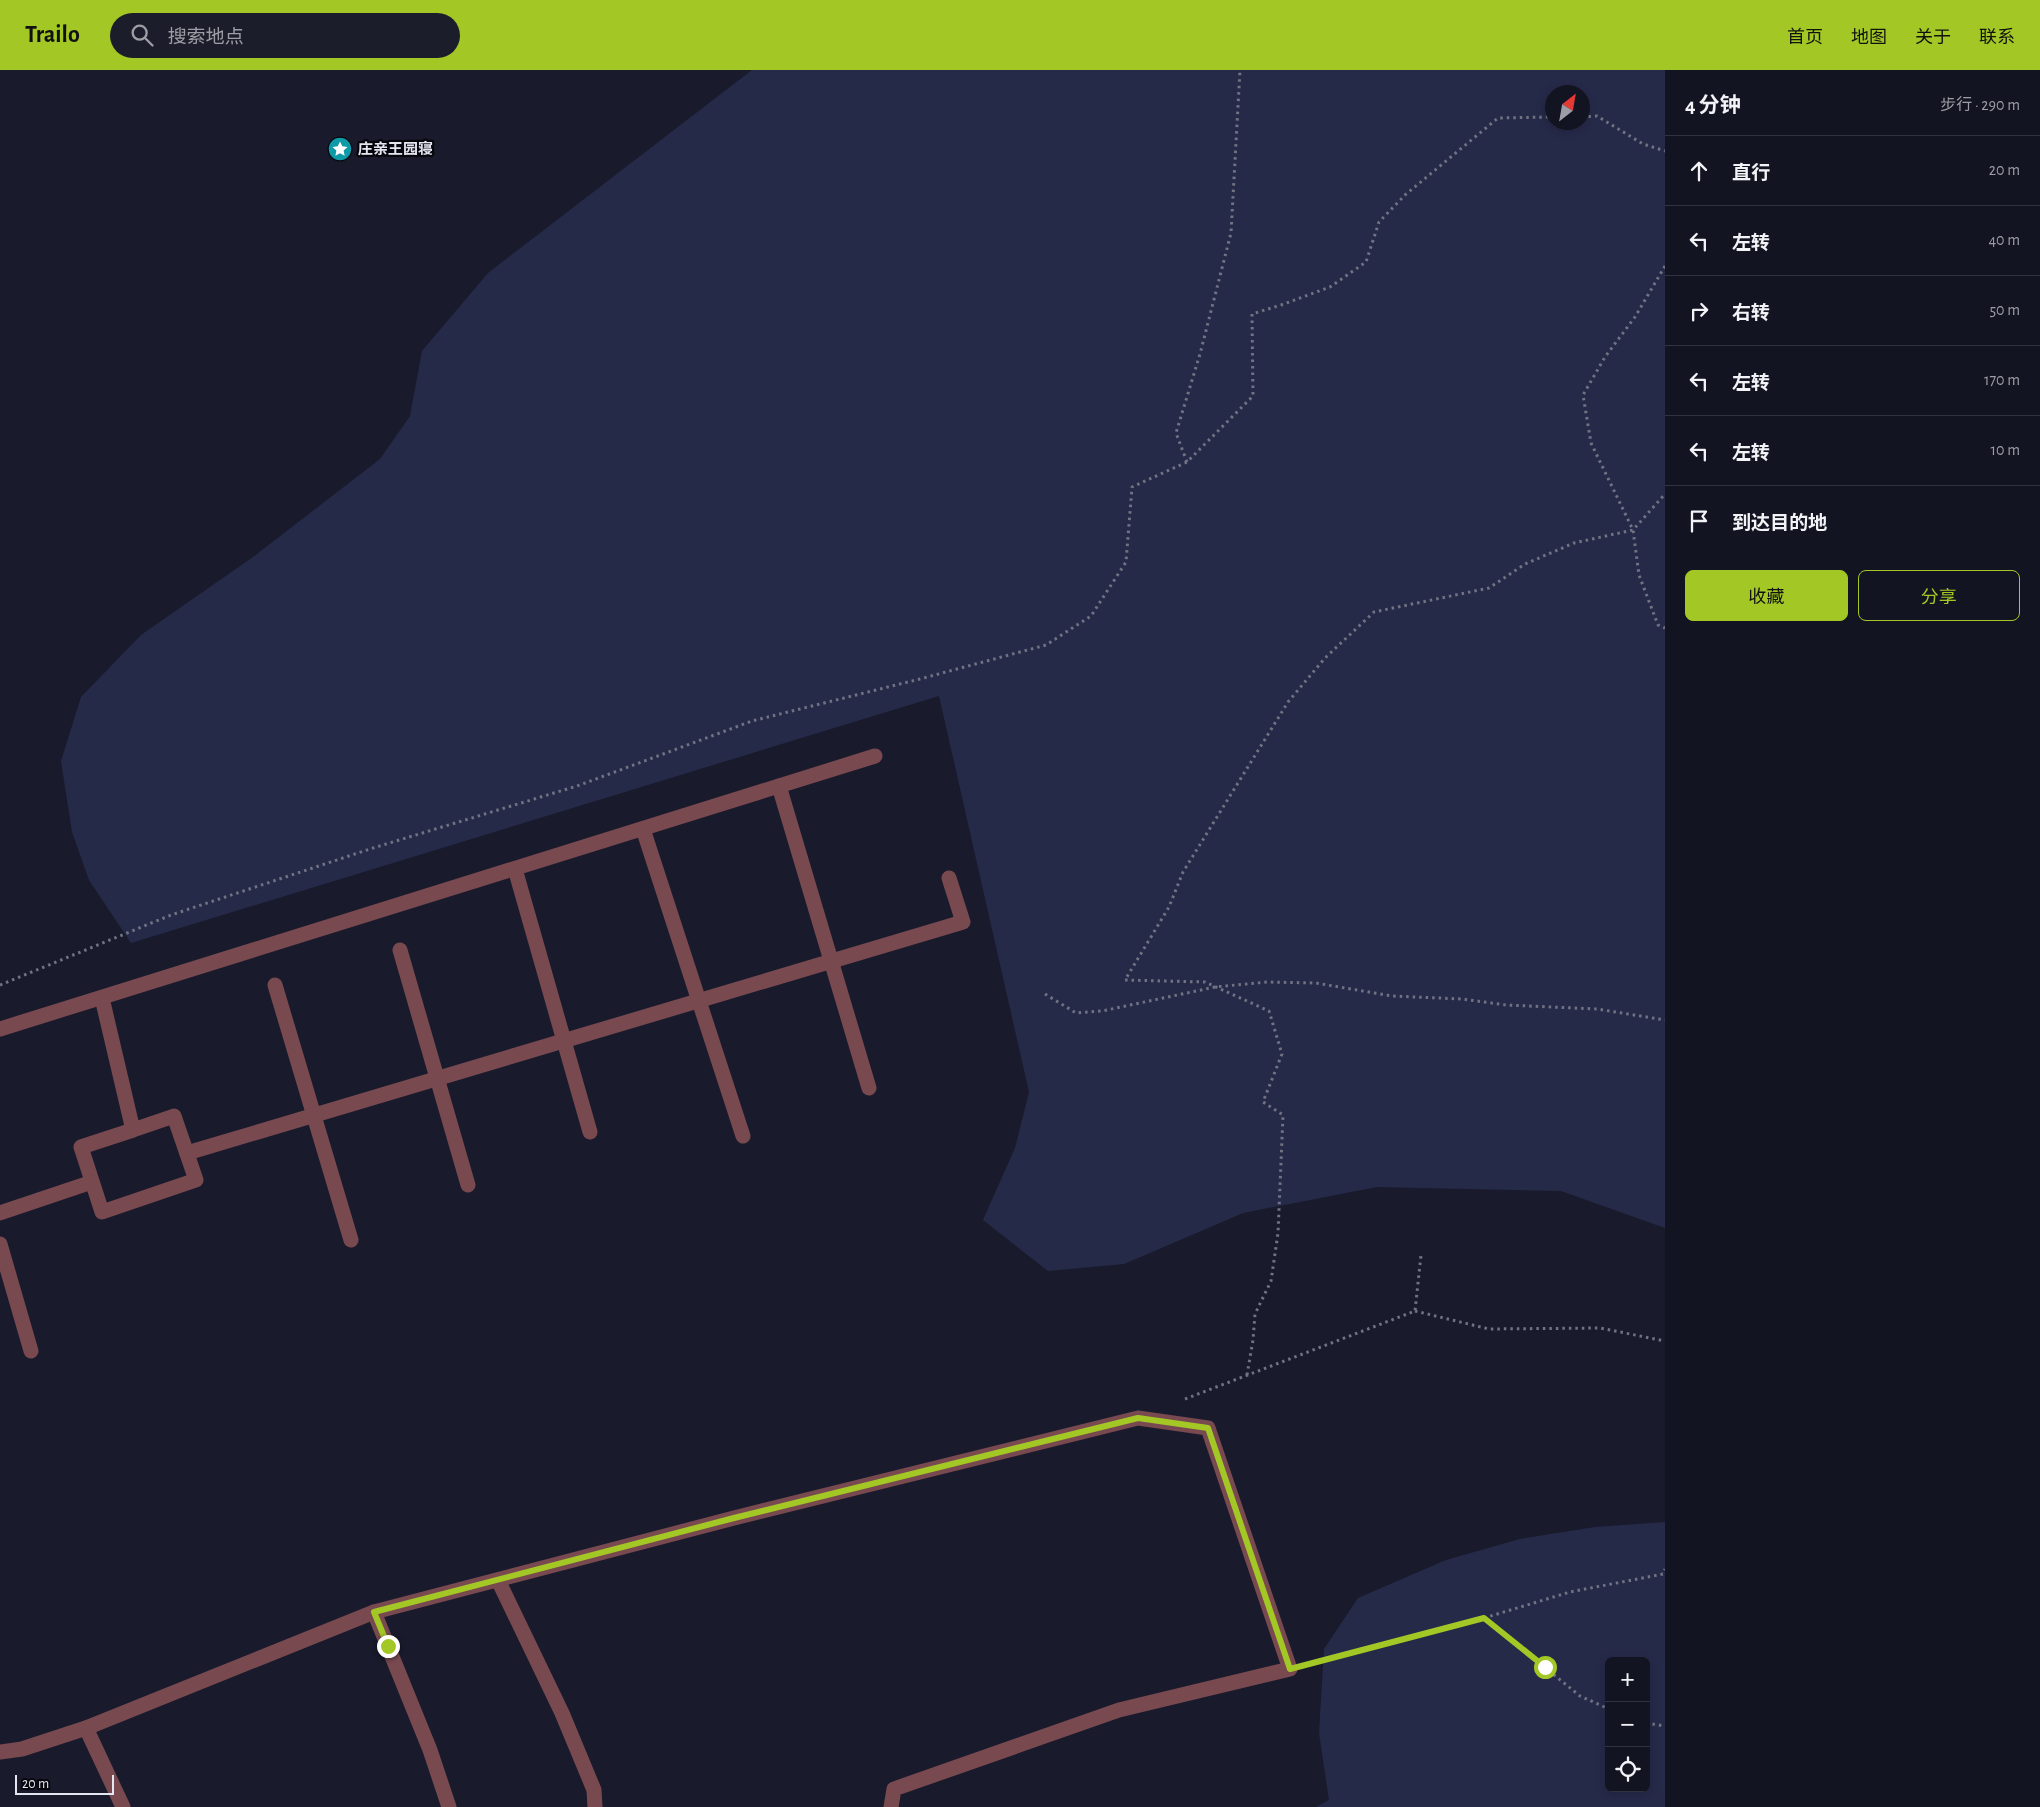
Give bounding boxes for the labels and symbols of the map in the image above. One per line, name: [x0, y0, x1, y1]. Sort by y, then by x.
north arrow: [1545, 85, 1590, 130]
place icon: 庄亲王园寝: [327, 136, 353, 162]
place label: 庄亲王园寝: [358, 140, 433, 157]
route end: [377, 1635, 400, 1658]
route start: [1534, 1656, 1557, 1679]
scale bar: [15, 1772, 114, 1795]

